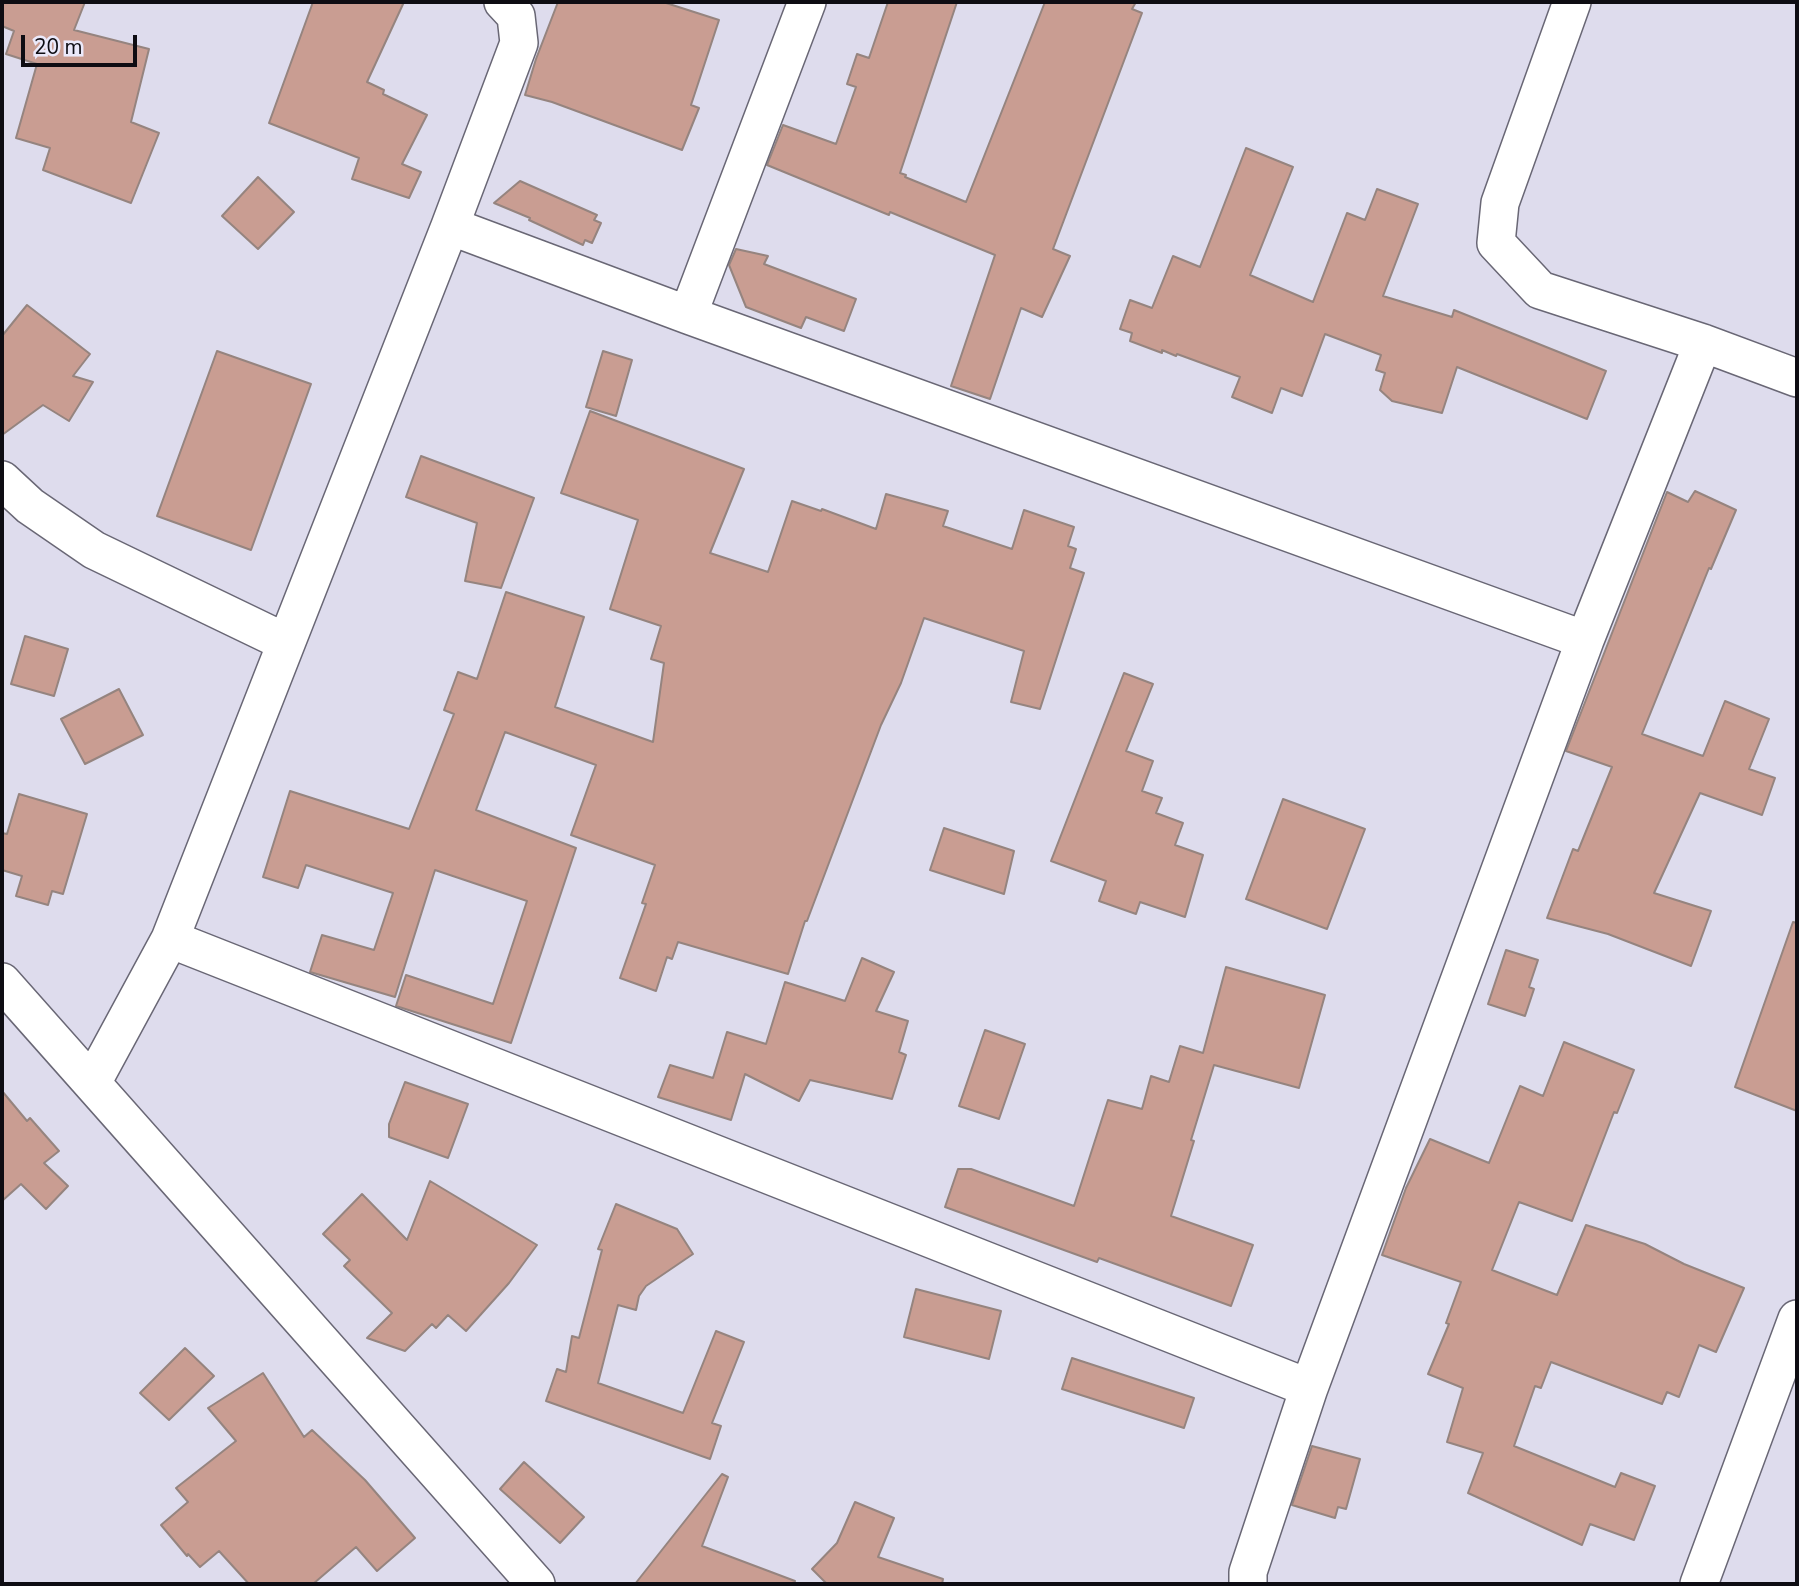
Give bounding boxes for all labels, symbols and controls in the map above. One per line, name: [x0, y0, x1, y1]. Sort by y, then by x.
scale bar: [24, 21, 140, 65]
text: 20 m: [34, 33, 83, 61]

